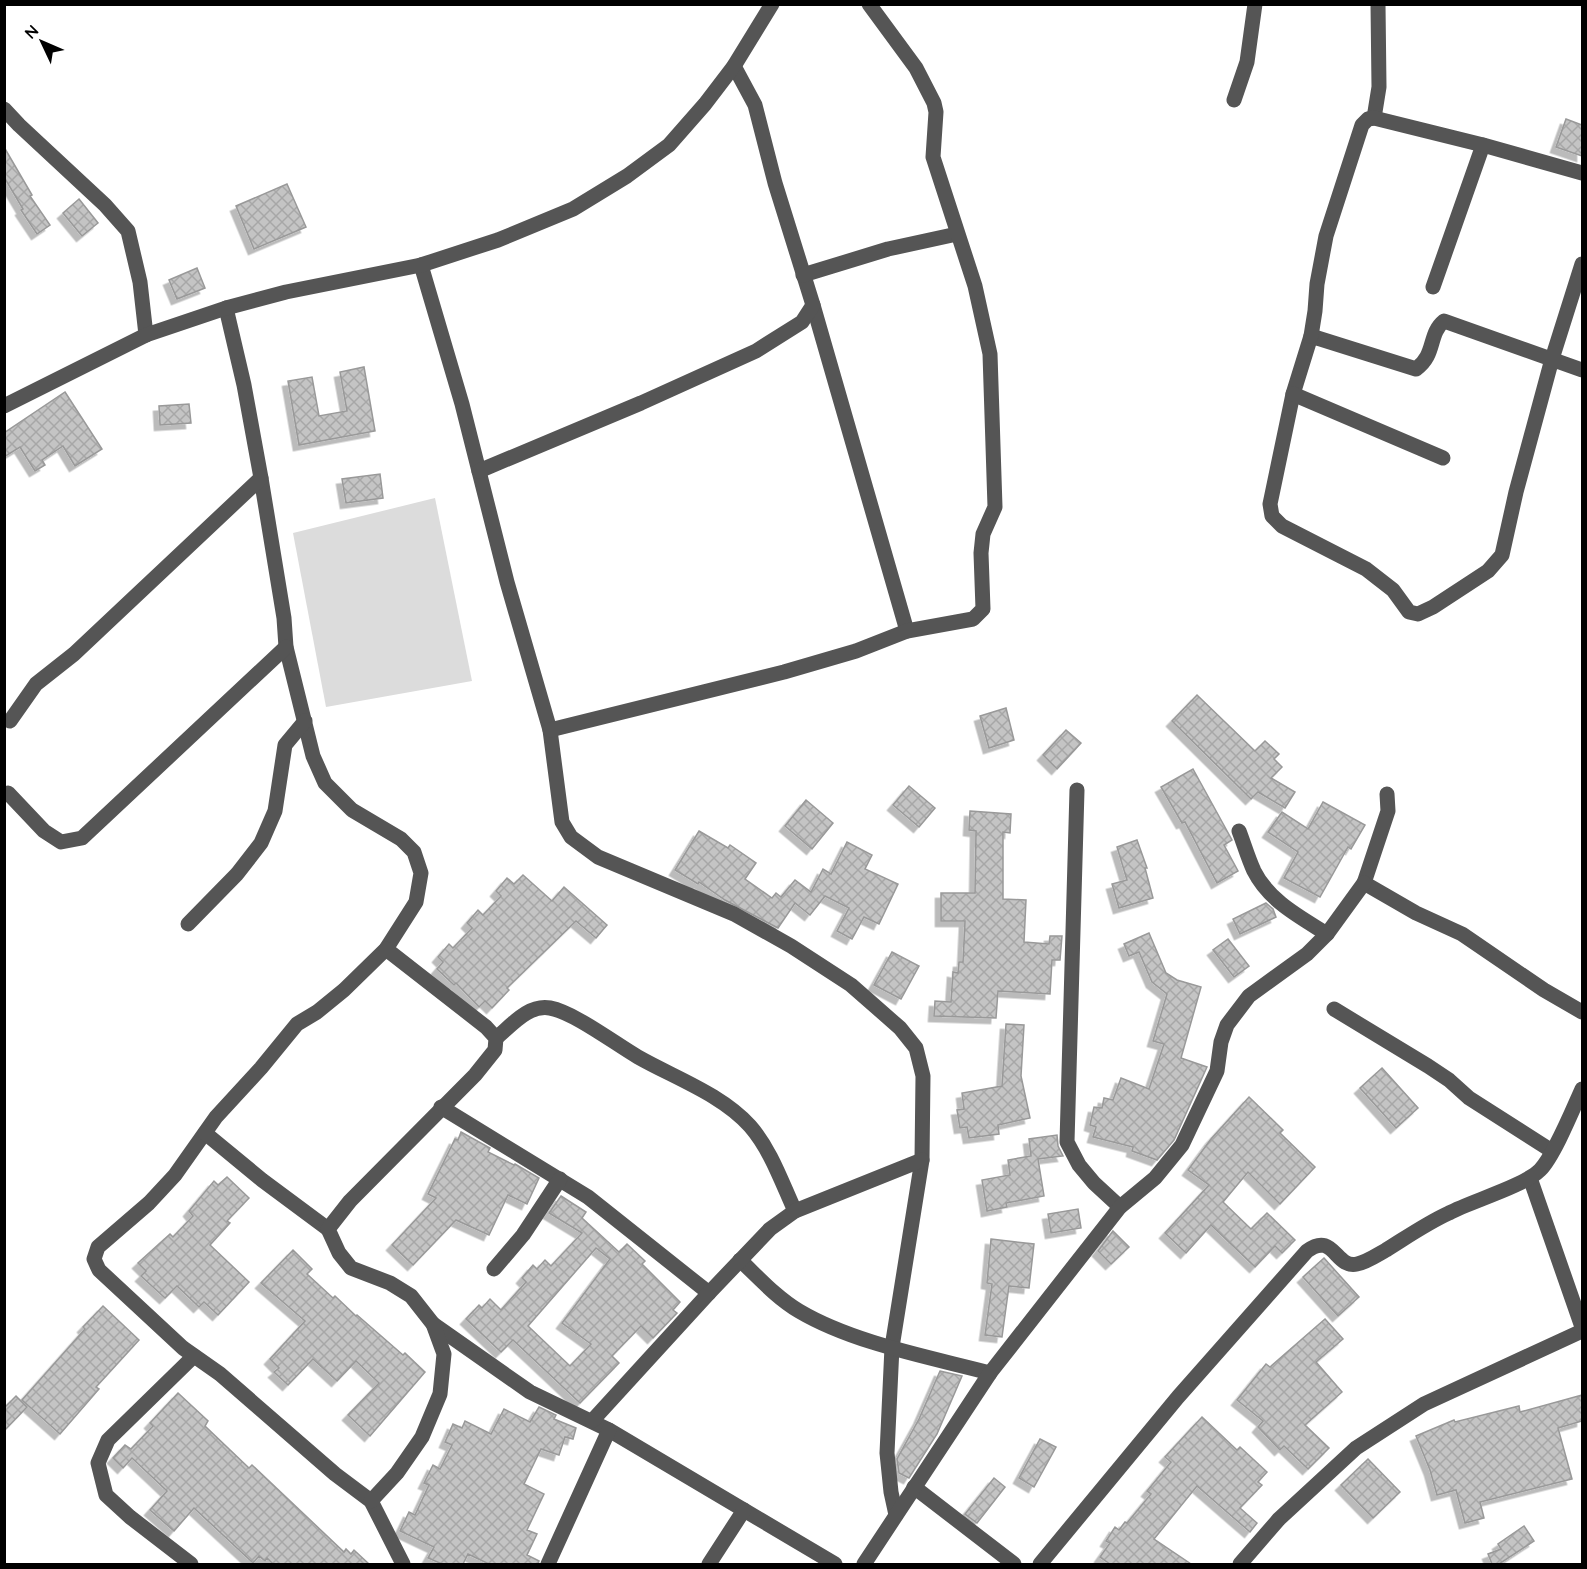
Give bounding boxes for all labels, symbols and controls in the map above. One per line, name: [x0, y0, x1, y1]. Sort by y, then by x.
north arrow: [12, 12, 72, 72]
text: N: [20, 20, 42, 43]

